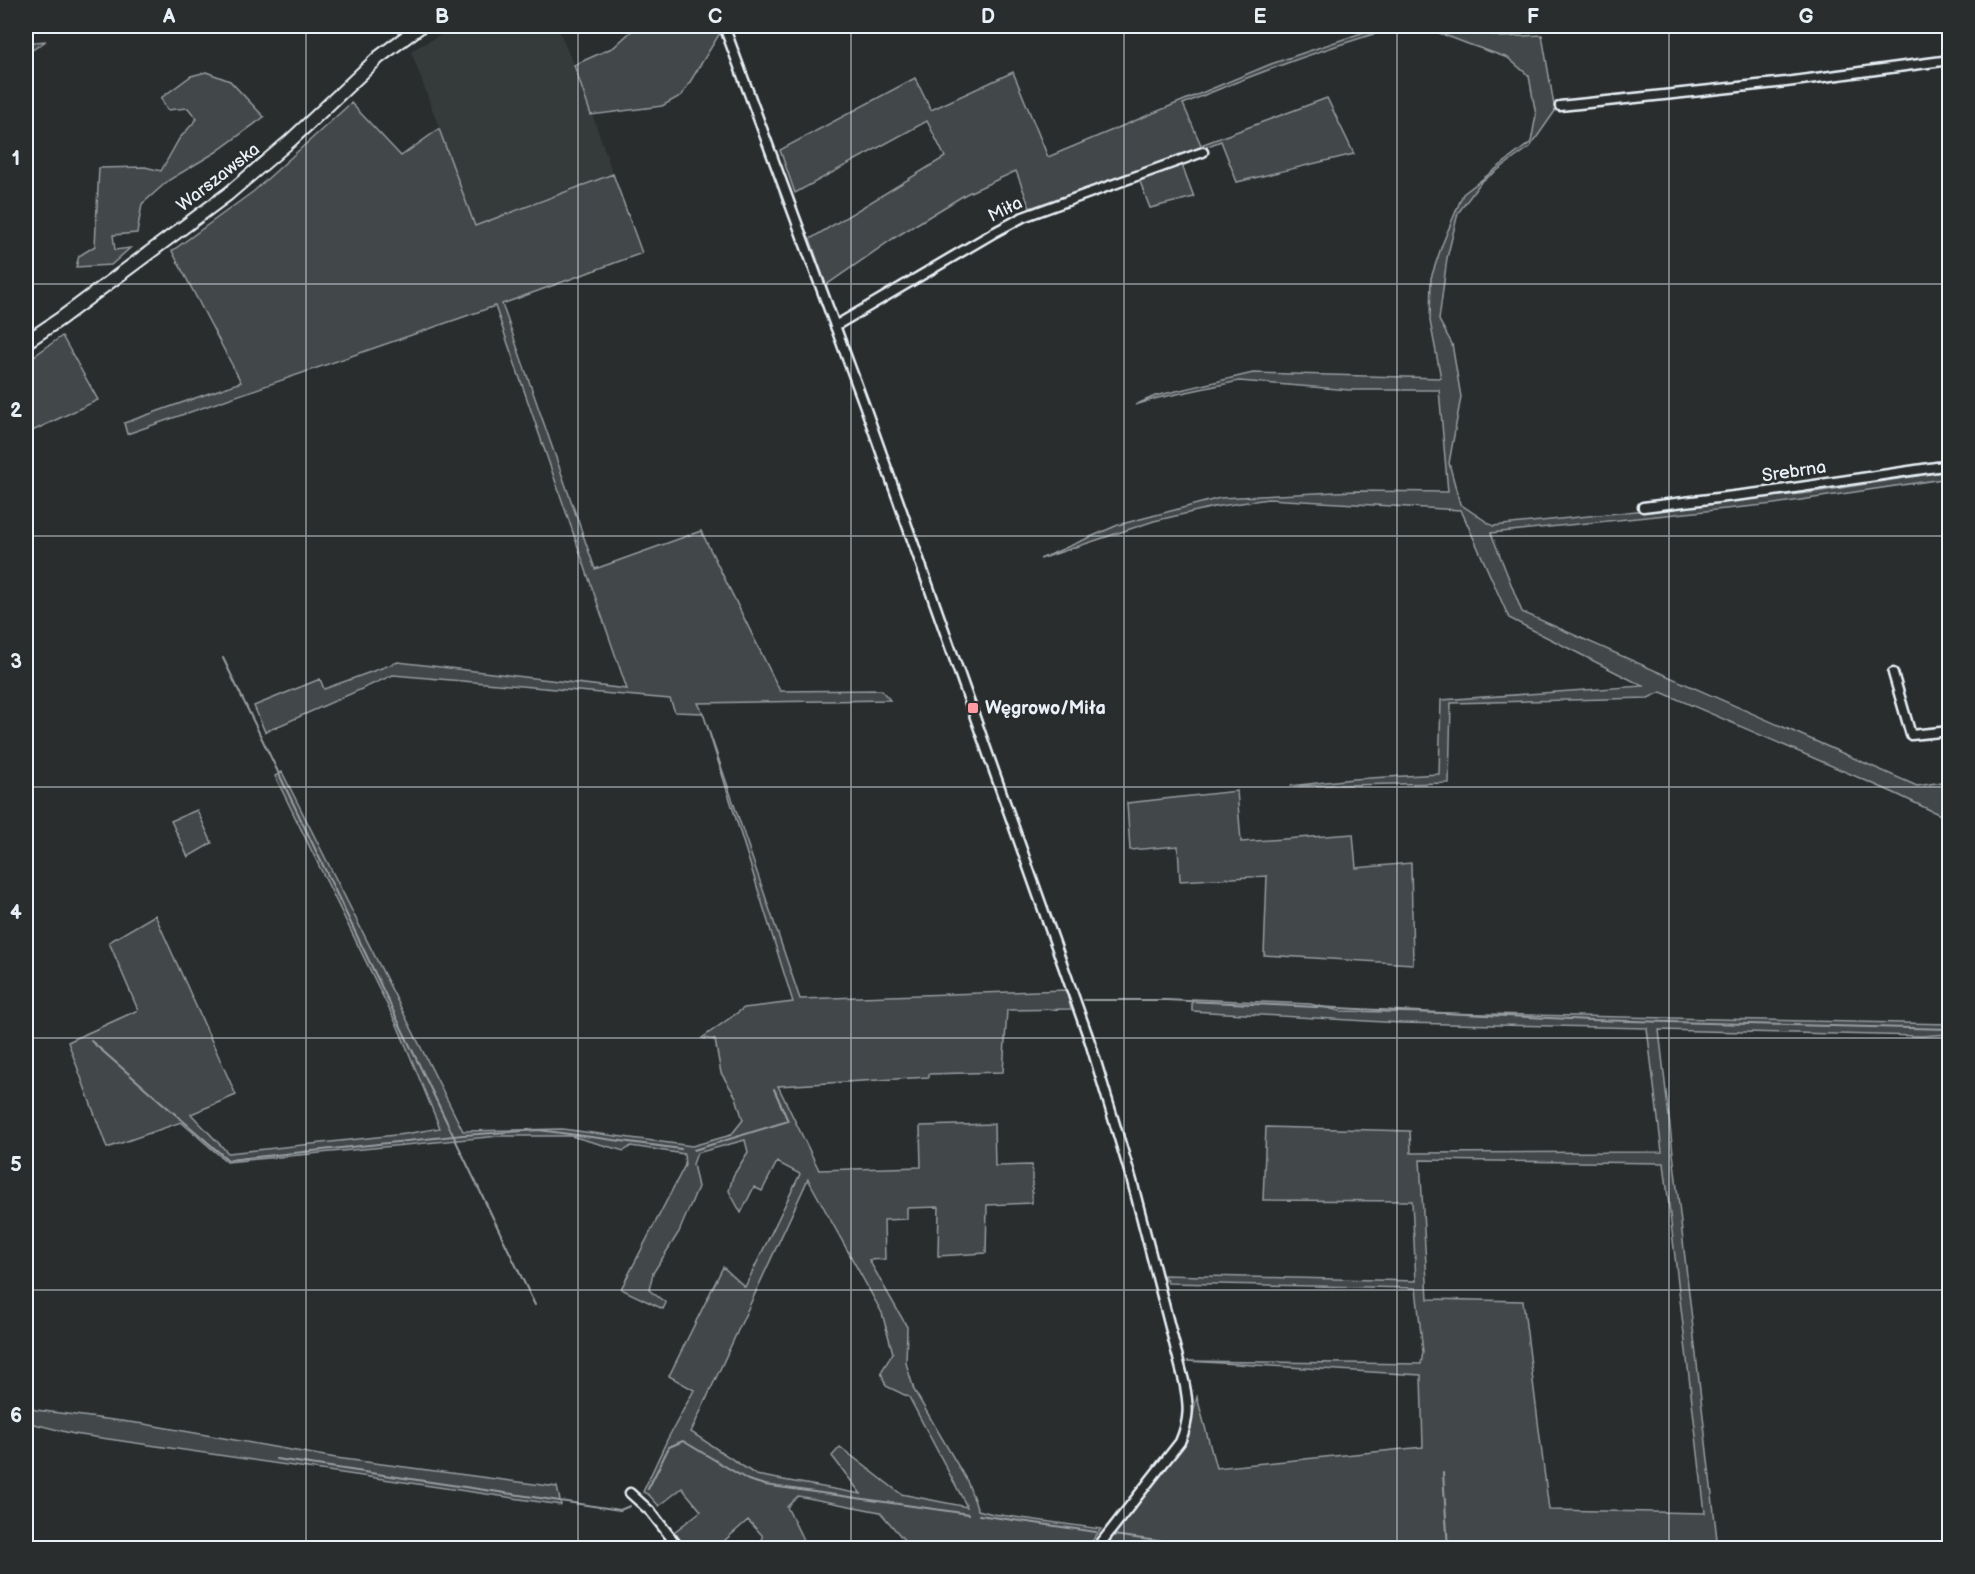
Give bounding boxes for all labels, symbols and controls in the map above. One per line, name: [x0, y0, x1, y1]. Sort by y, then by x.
text: A: [162, 5, 176, 29]
text: B: [435, 5, 449, 29]
text: C: [708, 5, 722, 29]
text: D: [981, 5, 995, 29]
text: E: [1254, 5, 1267, 29]
text: F: [1527, 5, 1539, 29]
text: G: [1799, 5, 1814, 29]
street label: Warszawska: [173, 139, 264, 216]
text: 1: [12, 147, 20, 171]
street label: Miła: [985, 192, 1026, 227]
text: 2: [10, 399, 22, 423]
street label: Srebrna: [1761, 457, 1828, 486]
text: 3: [10, 650, 22, 674]
place label: Węgrowo/Miła: [985, 698, 1106, 719]
marker: Węgrowo/Miła: [966, 701, 980, 715]
text: 4: [10, 901, 22, 925]
text: 5: [10, 1153, 22, 1177]
text: 6: [10, 1404, 22, 1428]

